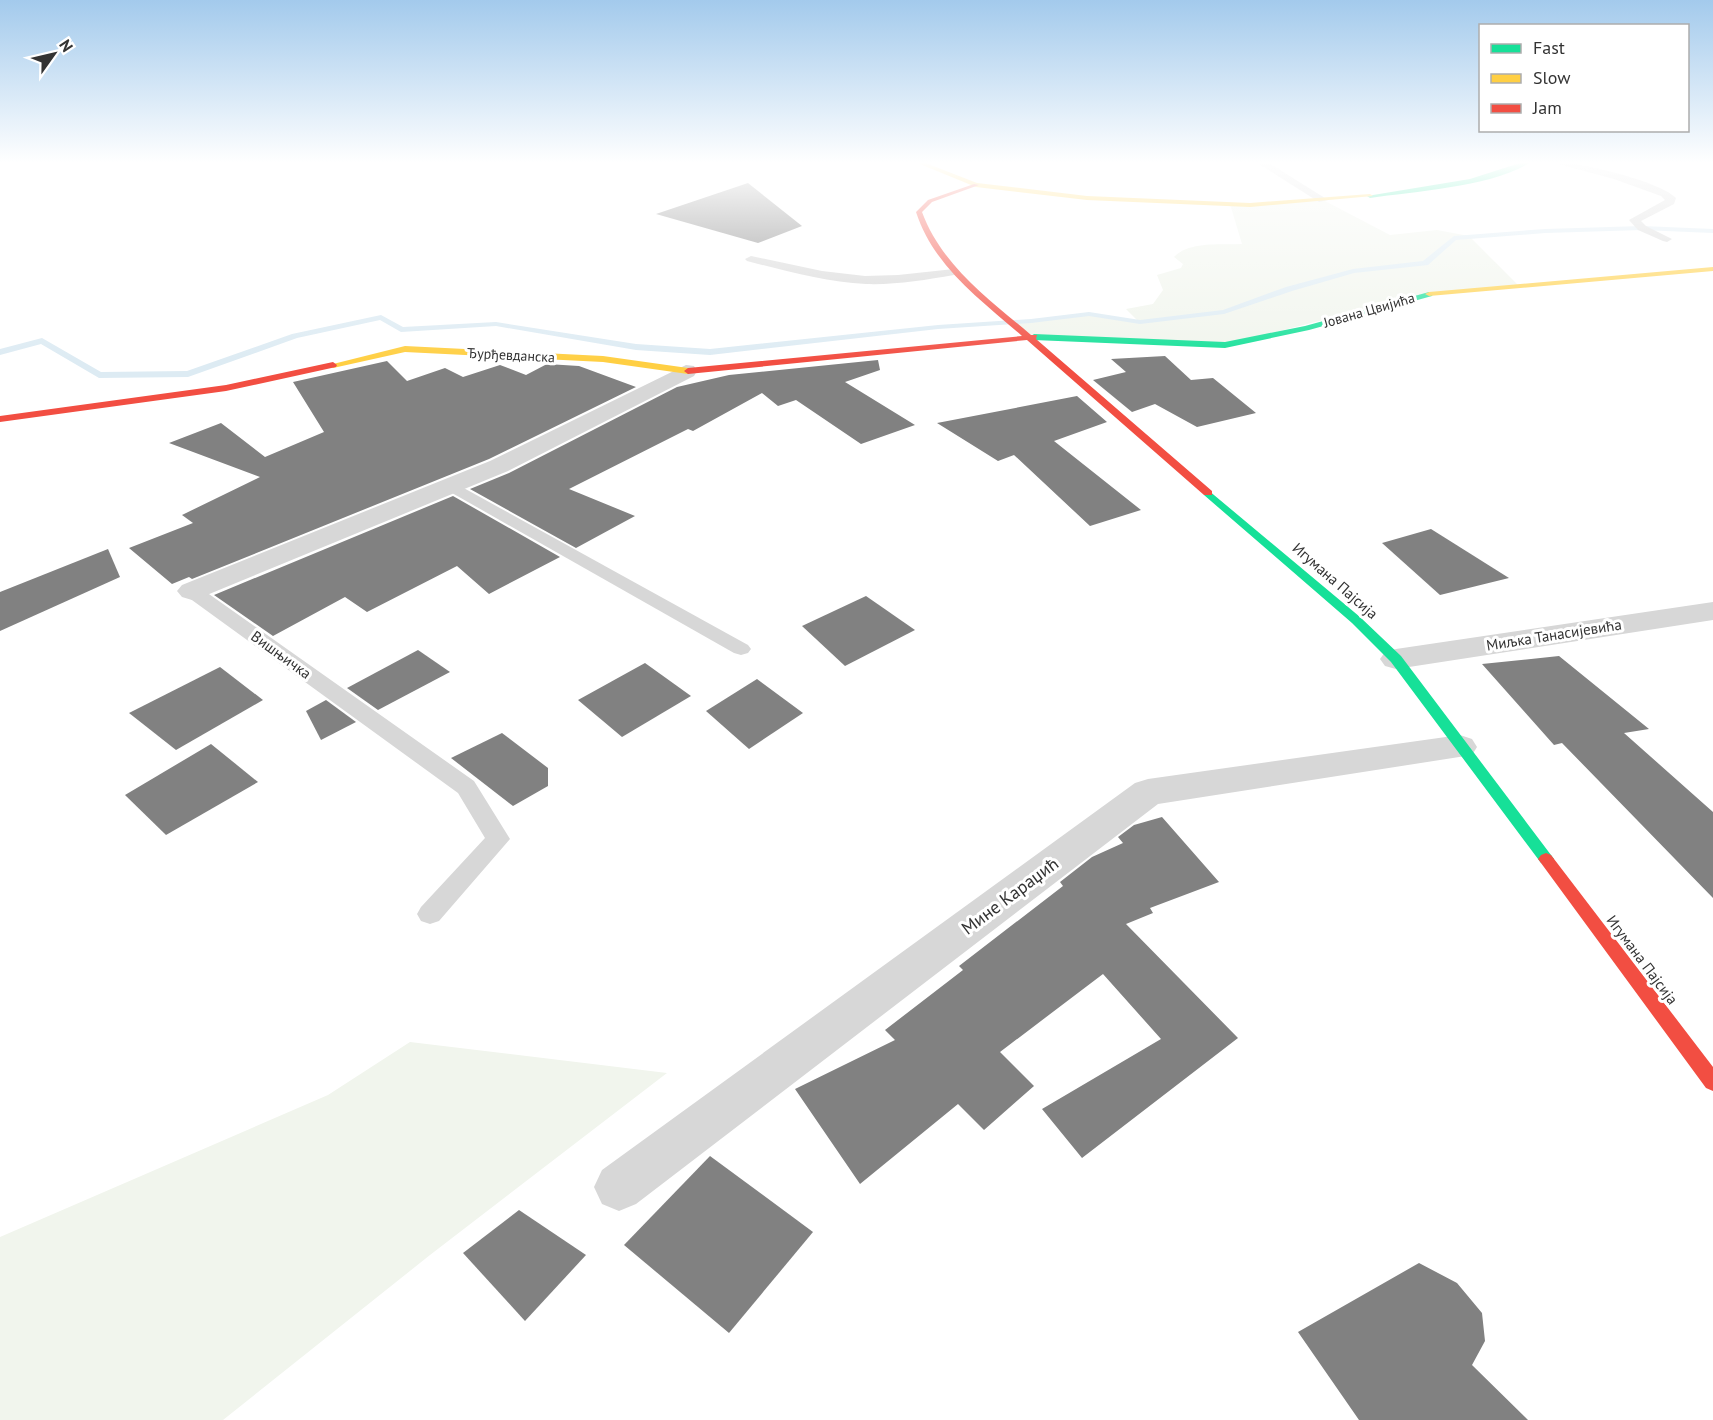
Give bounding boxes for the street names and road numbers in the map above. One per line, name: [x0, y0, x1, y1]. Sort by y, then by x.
street label: Јована Цвијића: [1320, 288, 1417, 332]
street label: Ђурђевданска: [467, 344, 556, 366]
street label: Игумана Пајсија: [1289, 538, 1382, 623]
street label: Миљка Танасијевића: [1485, 614, 1623, 655]
street label: Вишњичка: [248, 626, 315, 683]
street label: Мине Караџић: [957, 852, 1063, 940]
street label: Игумана Пајсија: [1603, 911, 1682, 1008]

